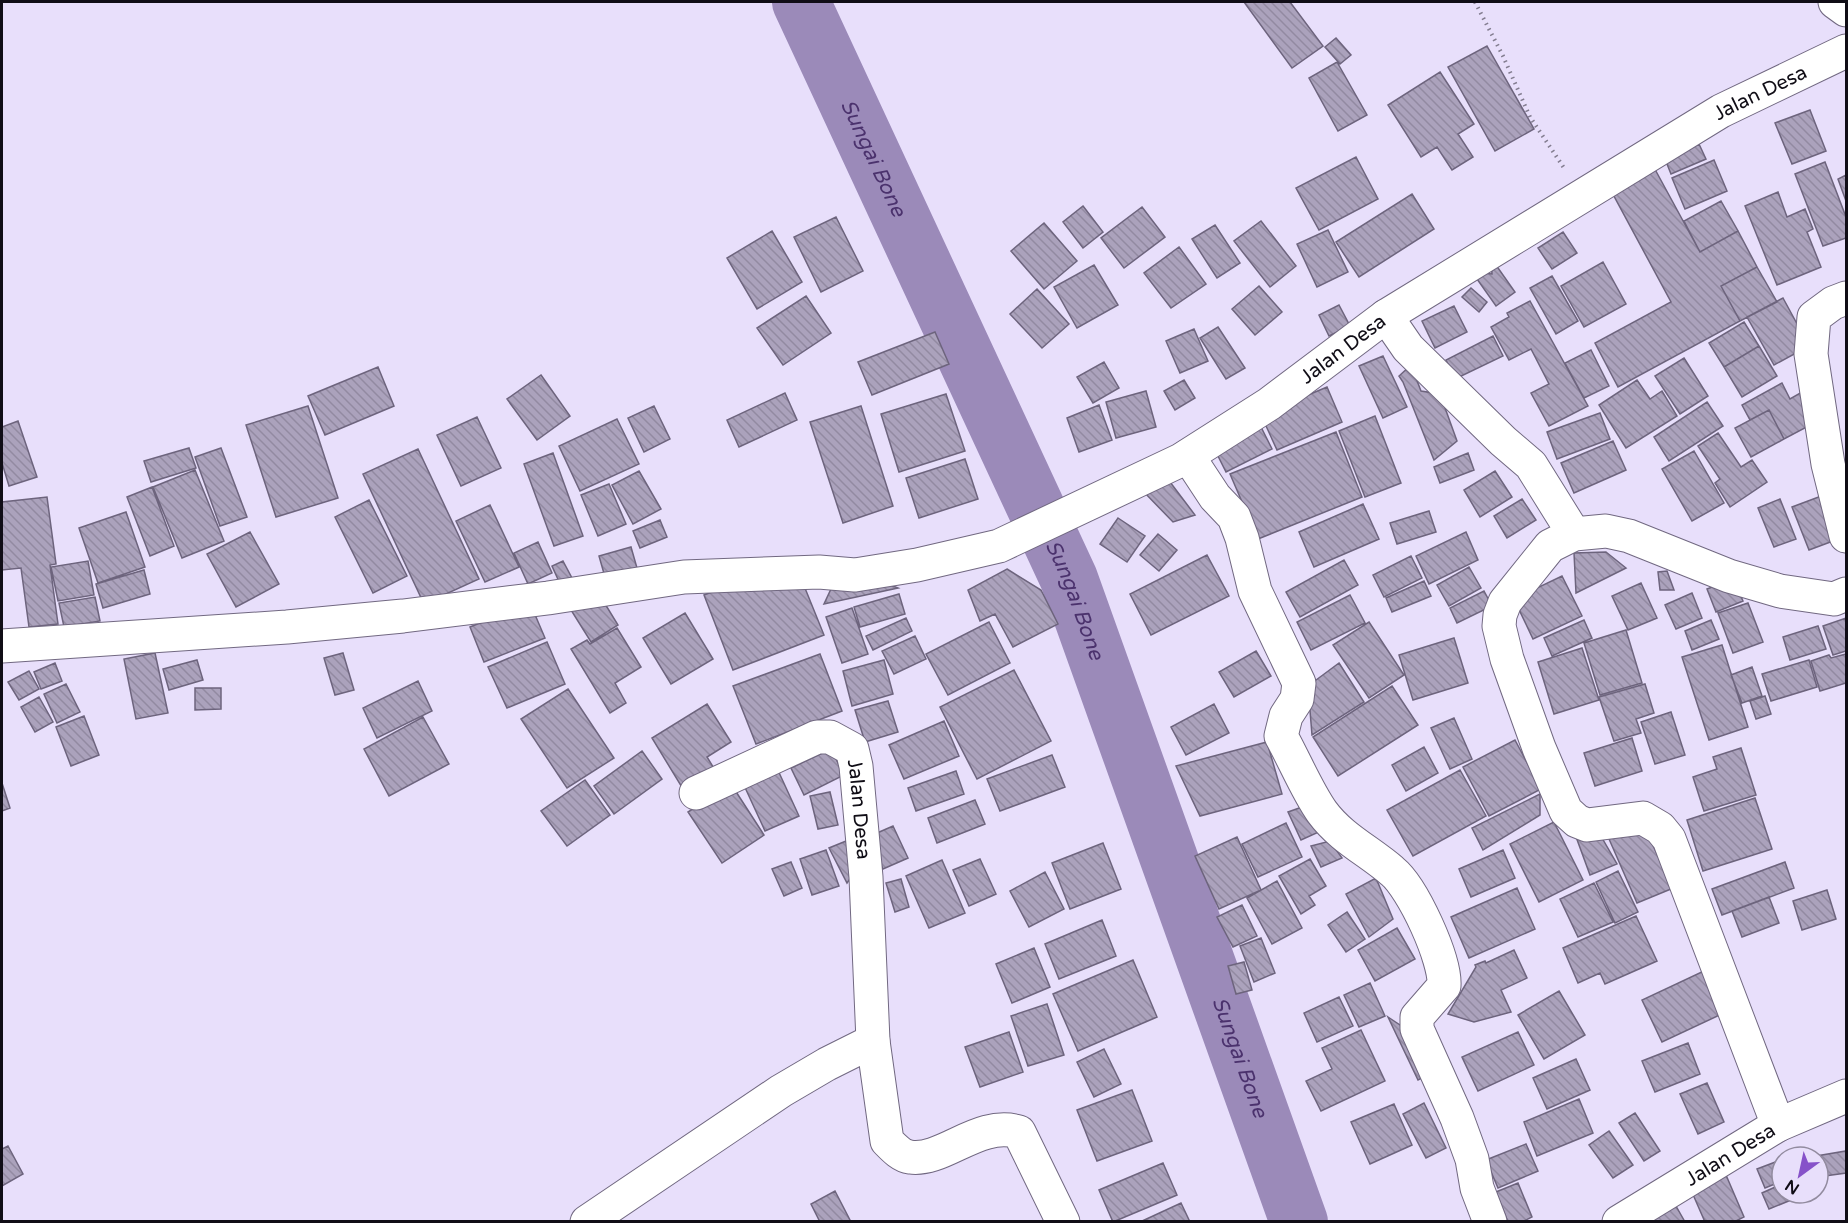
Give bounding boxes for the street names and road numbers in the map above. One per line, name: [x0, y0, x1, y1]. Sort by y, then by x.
street label: Jalan Desa: [1709, 61, 1811, 126]
street label: Jalan Desa: [1296, 309, 1391, 389]
street label: Jalan Desa: [842, 756, 875, 860]
street label: Jalan Desa: [1681, 1119, 1780, 1192]

